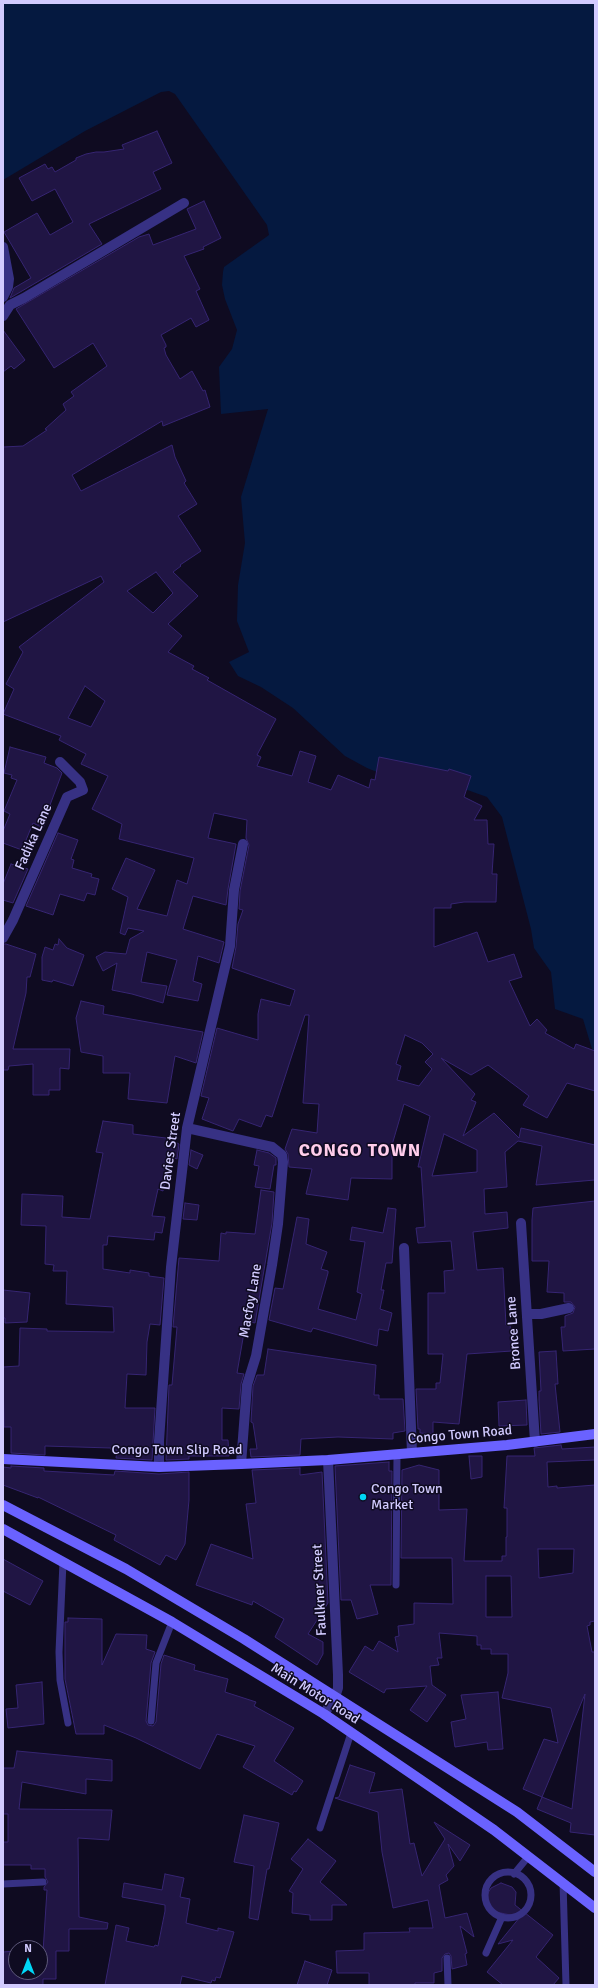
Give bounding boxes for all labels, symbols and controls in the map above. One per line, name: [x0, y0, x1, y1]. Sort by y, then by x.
street label: Fadika Lane: [12, 801, 56, 873]
street label: Davies Street: [157, 1111, 185, 1191]
district label: CONGO TOWN: [299, 1140, 421, 1162]
street label: Macfoy Lane: [236, 1263, 266, 1339]
street label: Bronce Lane: [503, 1296, 525, 1370]
street label: Congo Town Road: [407, 1422, 513, 1448]
street label: Congo Town Slip Road: [112, 1442, 242, 1458]
place label: Congo Town Market: [371, 1481, 443, 1514]
marker: Congo Town Market: [358, 1492, 368, 1502]
street label: Faulkner Street: [309, 1544, 331, 1636]
street label: Main Motor Road: [267, 1660, 363, 1728]
north arrow: [8, 1940, 48, 1980]
text: N: [24, 1942, 32, 1955]

